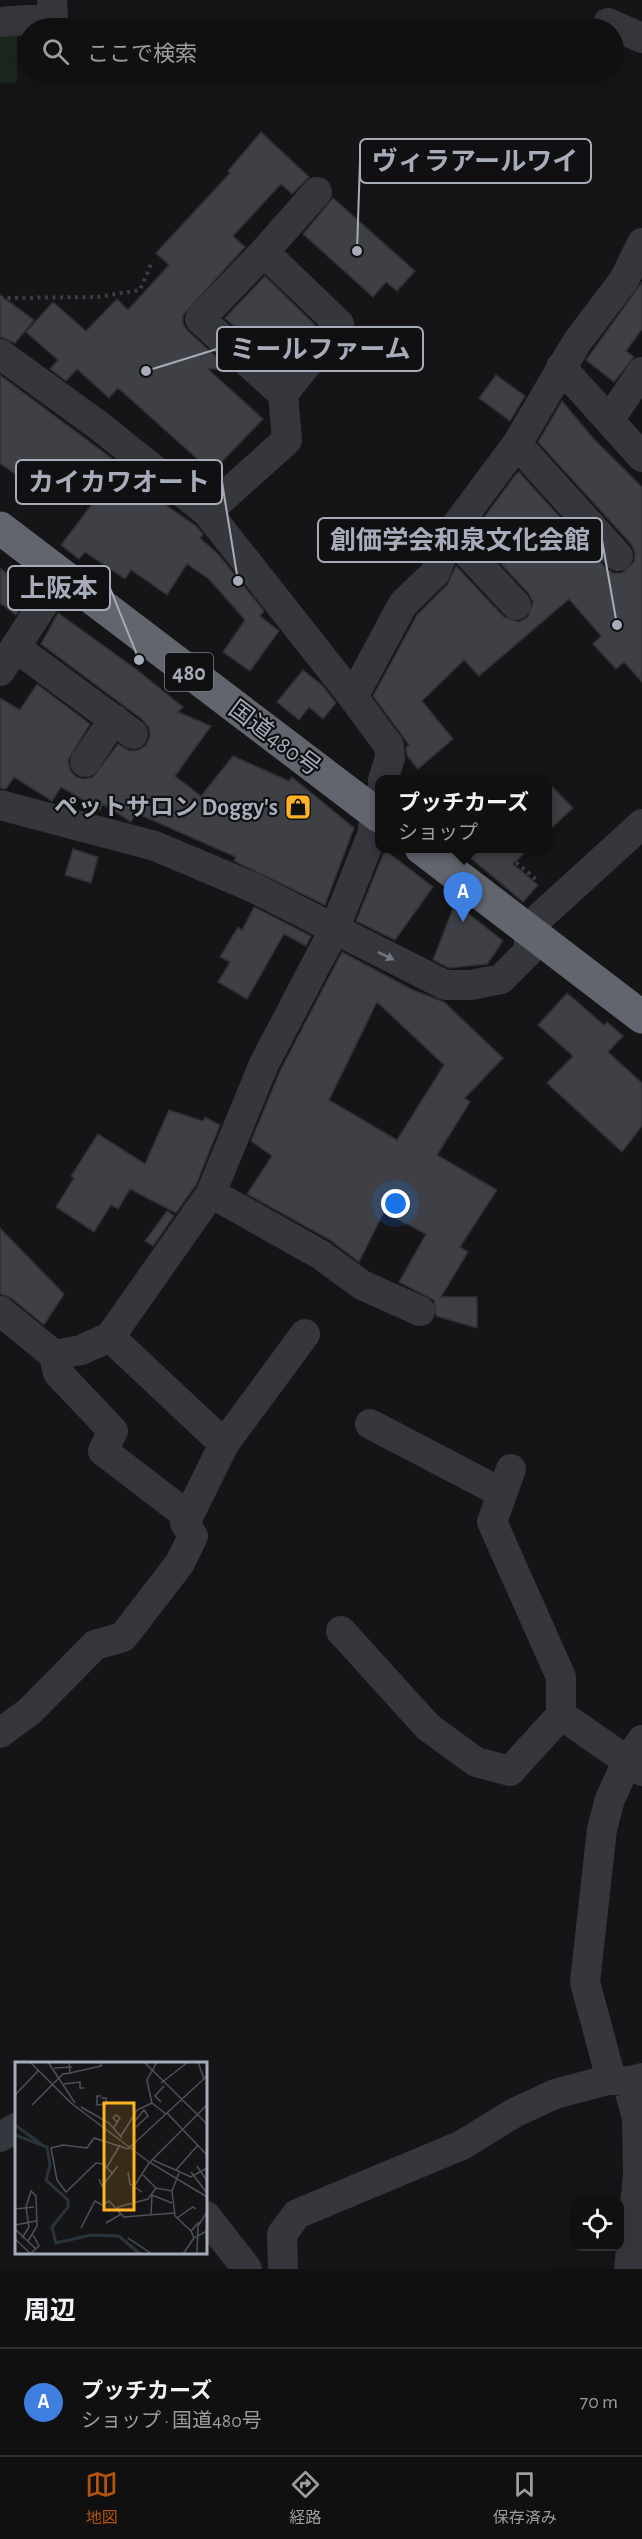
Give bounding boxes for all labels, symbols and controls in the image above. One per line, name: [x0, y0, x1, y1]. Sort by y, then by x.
search box: [18, 18, 624, 84]
icon: search: [39, 35, 72, 68]
text: ここで検索: [87, 43, 197, 65]
callout: ヴィラアールワイ: [360, 139, 591, 183]
text: ヴィラアールワイ: [372, 147, 578, 175]
callout: ミールファーム: [217, 327, 423, 371]
text: ミールファーム: [229, 337, 411, 363]
callout: カイカワオート: [16, 460, 222, 504]
text: カイカワオート: [28, 469, 210, 496]
callout: 創価学会和泉文化会館: [318, 518, 602, 562]
text: 創価学会和泉文化会館: [330, 526, 590, 554]
callout: 上阪本: [8, 566, 110, 610]
text: 上阪本: [20, 574, 98, 602]
road number: 480: [165, 653, 213, 691]
street label: 国道480号: [224, 695, 326, 781]
popup: [375, 775, 552, 853]
shop icon: ペットサロン Doggy's: [283, 792, 313, 822]
text: プッチカーズ: [398, 792, 529, 814]
place label: ペットサロン Doggy's: [54, 796, 278, 820]
text: ショップ: [398, 823, 478, 843]
pin: A: [444, 872, 482, 922]
one-way arrow: [378, 951, 395, 961]
your location: [381, 1189, 410, 1218]
inset map: [15, 2062, 207, 2254]
map controls: [570, 2197, 624, 2251]
button: locate: [570, 2197, 624, 2251]
text: 周辺: [24, 2298, 76, 2324]
text: プッチカーズ: [81, 2380, 212, 2402]
text: A: [38, 2392, 50, 2412]
text: 70 m: [580, 2392, 618, 2412]
text: ショップ · 国道480号: [81, 2411, 262, 2431]
tab: 地図: [85, 2468, 118, 2528]
tab: 経路: [289, 2468, 322, 2528]
tab: 保存済み: [493, 2468, 557, 2528]

